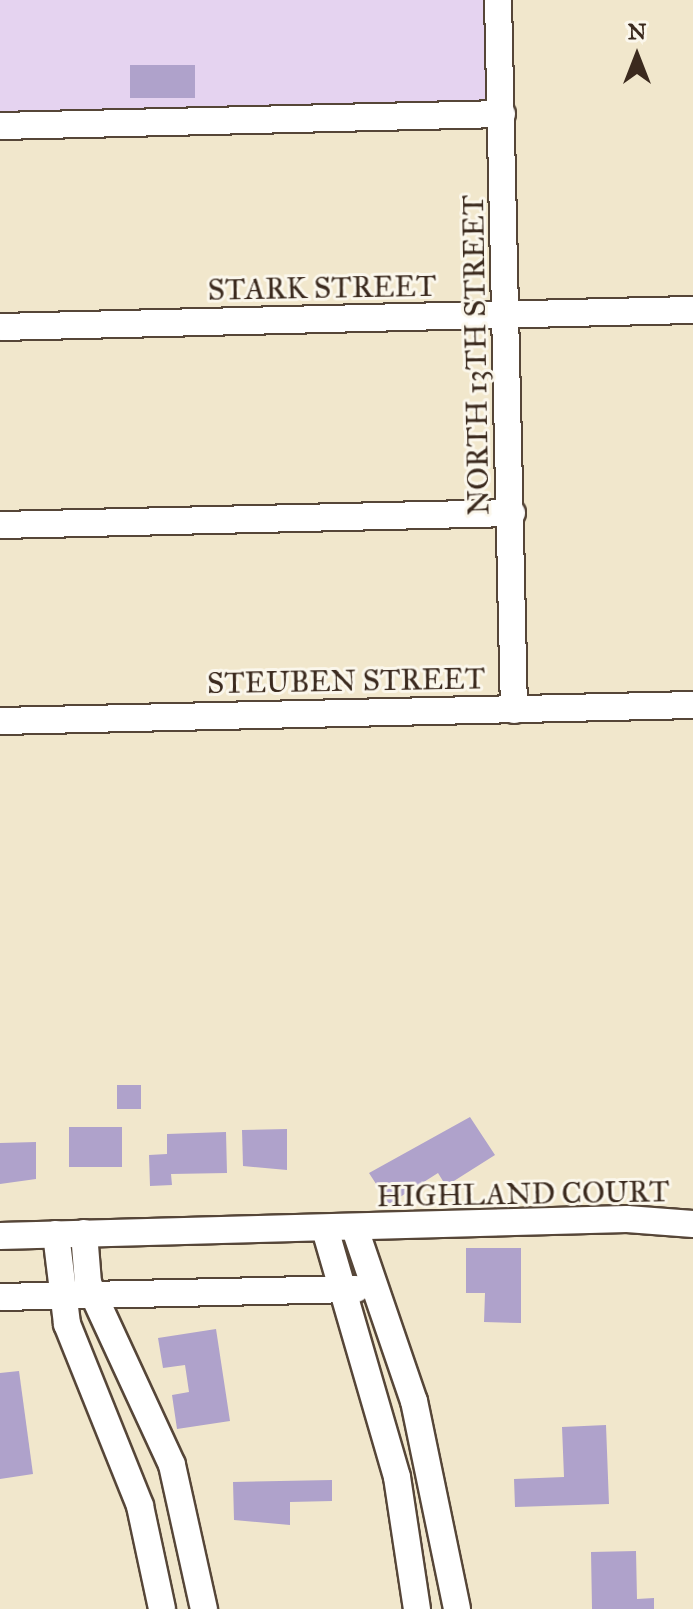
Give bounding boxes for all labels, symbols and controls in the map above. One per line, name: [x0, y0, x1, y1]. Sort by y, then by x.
north arrow: [597, 16, 677, 96]
text: N: [628, 18, 646, 45]
street label: NORTH 13TH STREET: [455, 194, 497, 516]
street label: STARK STREET: [207, 268, 437, 308]
street label: STEUBEN STREET: [207, 661, 485, 701]
street label: HIGHLAND COURT: [376, 1173, 670, 1215]

